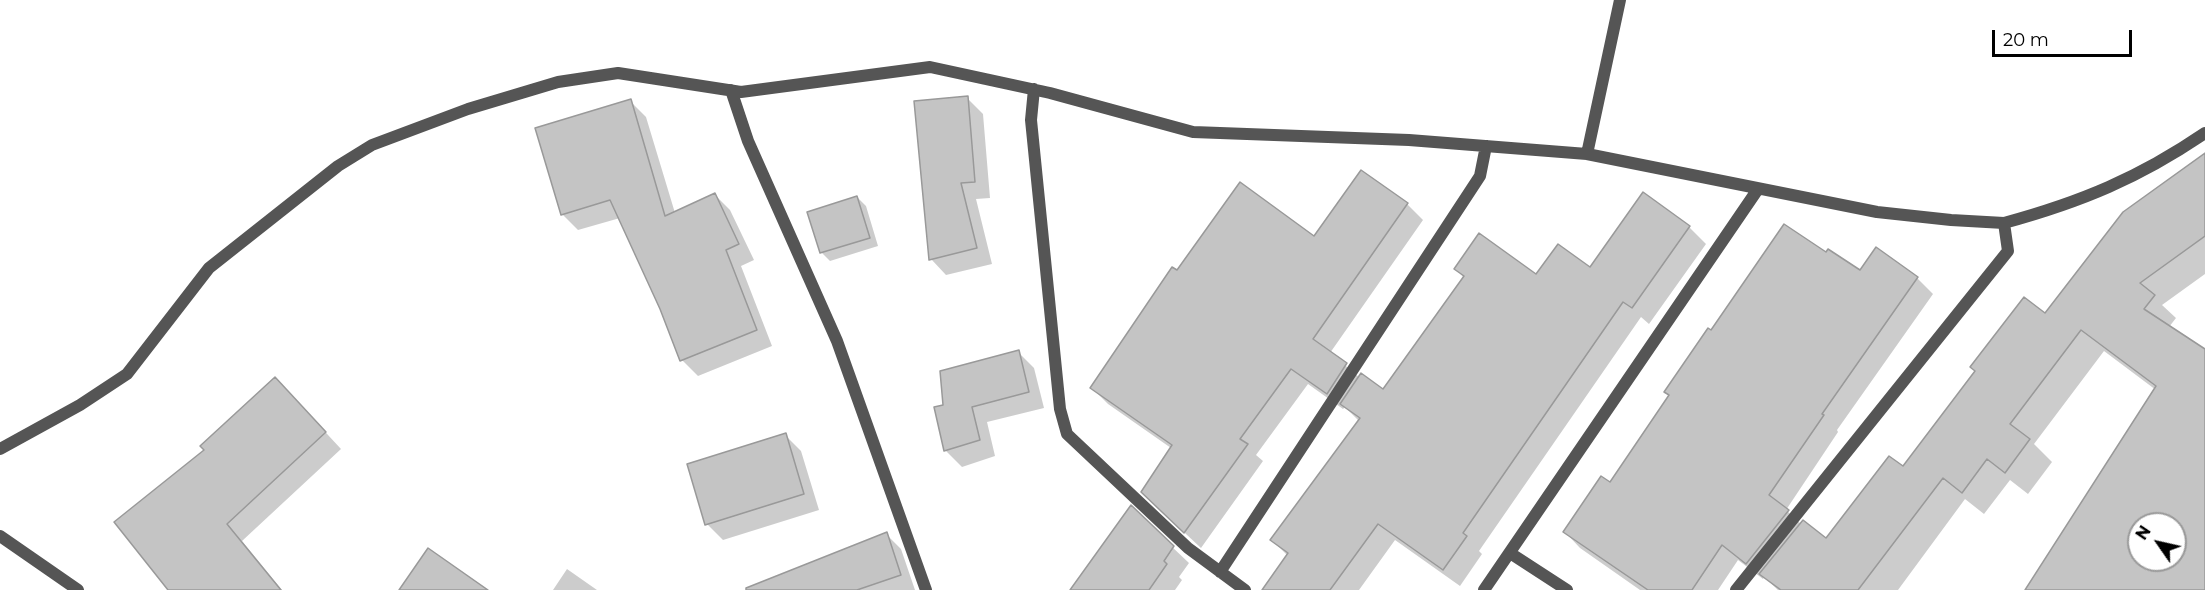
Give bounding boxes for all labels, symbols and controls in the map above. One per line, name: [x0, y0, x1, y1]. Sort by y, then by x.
scale bar: [1995, 18, 2134, 56]
text: 20 m: [2003, 29, 2049, 51]
north arrow: [2127, 512, 2187, 572]
text: N: [2132, 522, 2155, 543]

